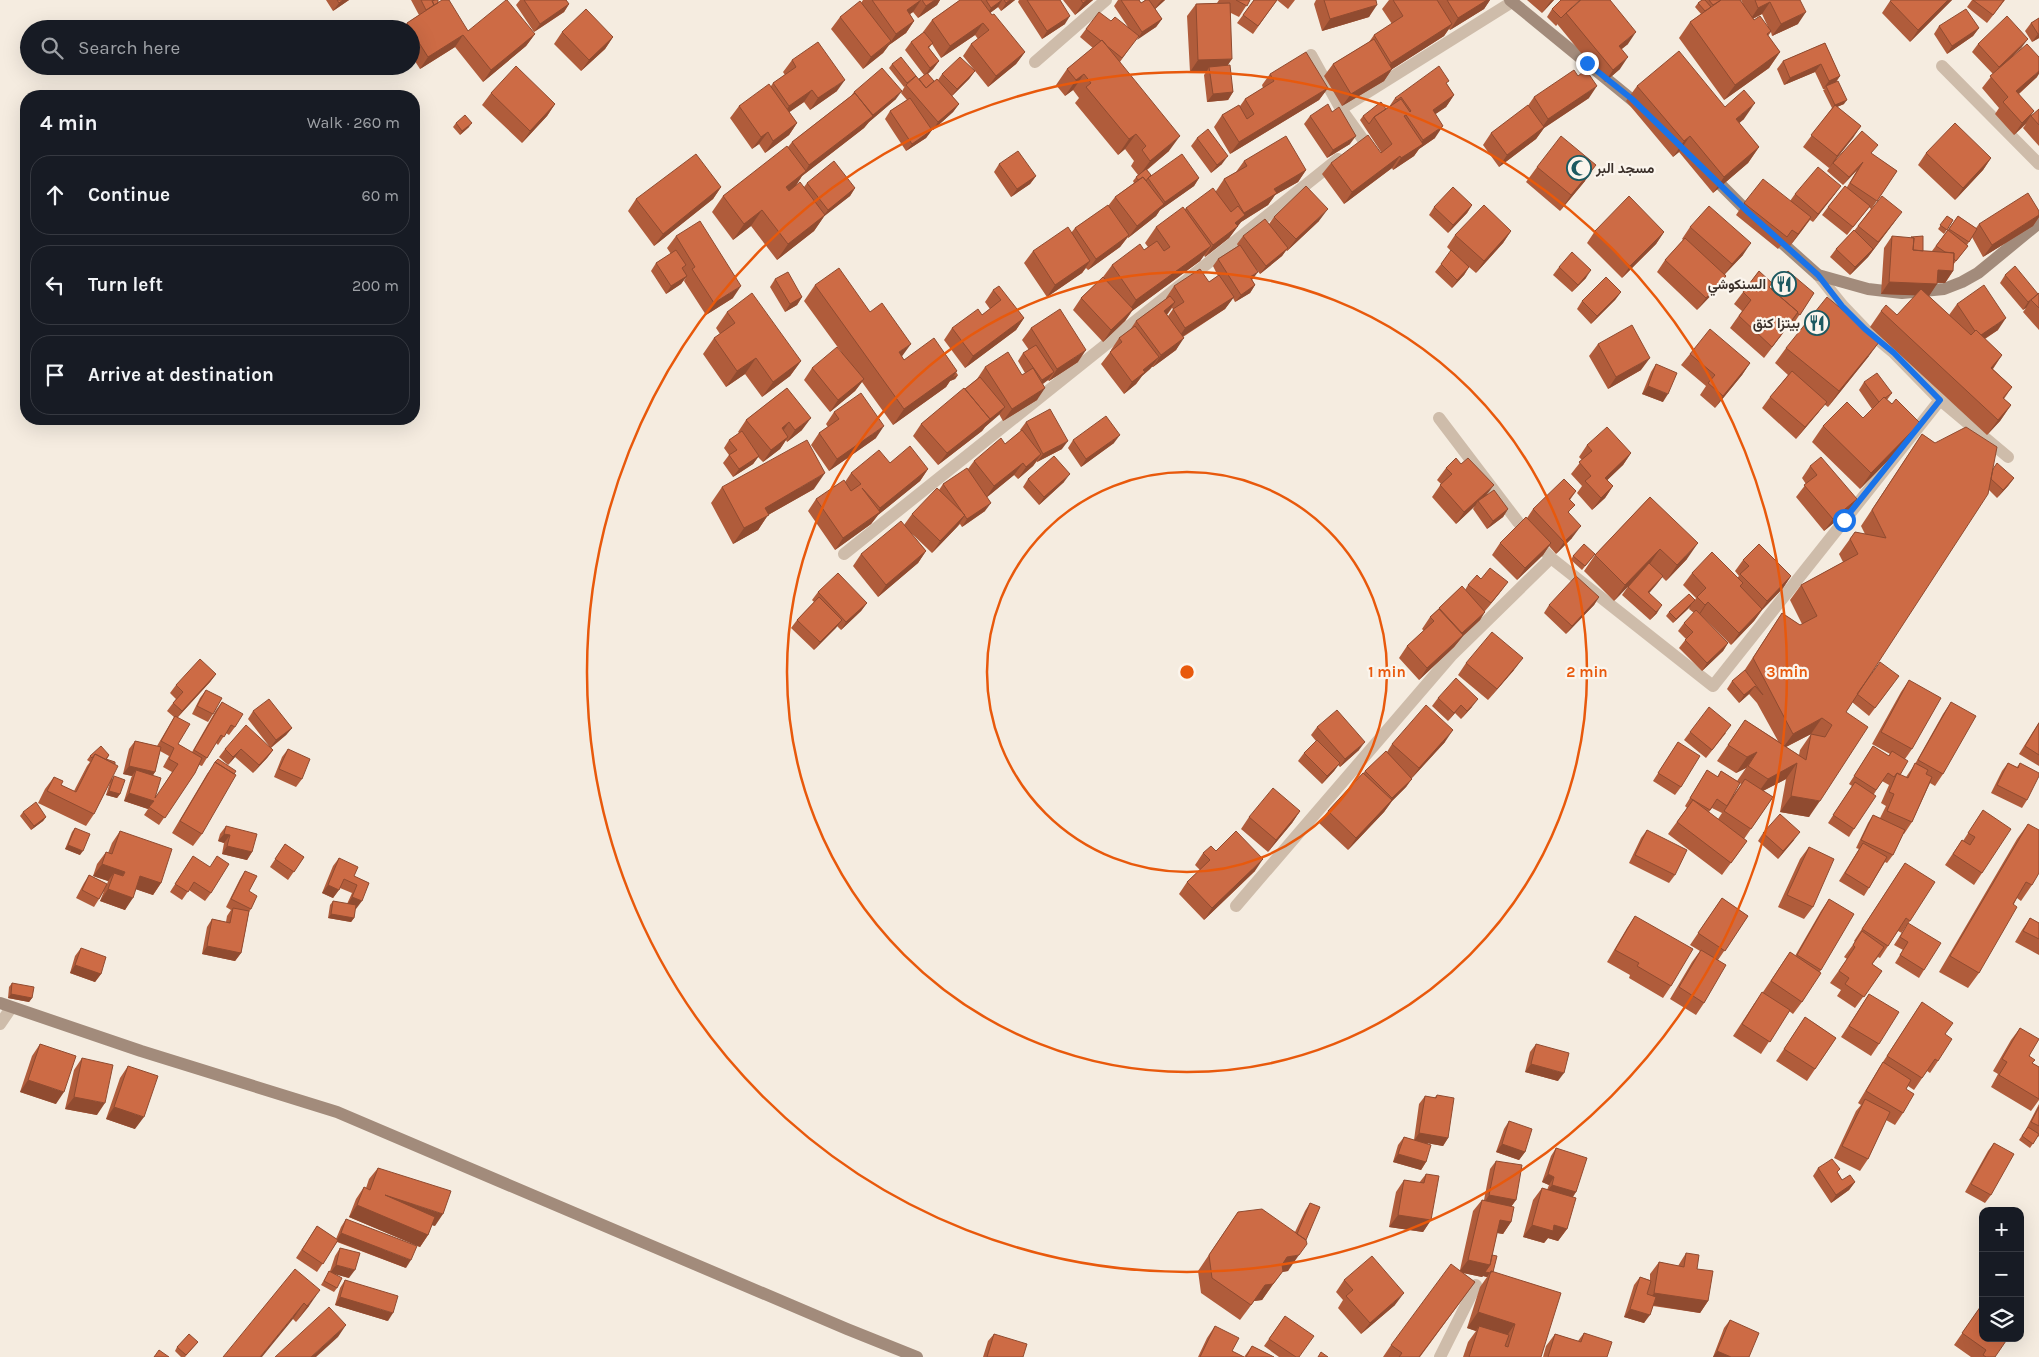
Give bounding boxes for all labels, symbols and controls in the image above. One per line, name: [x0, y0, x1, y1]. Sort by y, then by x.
search box: [20, 20, 420, 75]
icon: search: [38, 34, 66, 62]
text: Search here: [78, 37, 180, 59]
route end: [1576, 52, 1599, 75]
text: 4 min: [40, 111, 98, 135]
text: Walk · 260 m: [307, 113, 400, 132]
mosque icon: مسجد البر: [1566, 155, 1592, 181]
place label: مسجد البر: [1595, 160, 1655, 177]
icon: ahead: [41, 181, 69, 209]
text: Continue: [88, 184, 170, 206]
text: 60 m: [362, 186, 399, 205]
icon: left: [41, 271, 69, 299]
restaurant icon: السنكوشي: [1771, 271, 1797, 297]
text: Turn left: [88, 274, 163, 296]
text: 200 m: [352, 276, 399, 295]
place label: السنكوشي: [1708, 276, 1766, 296]
restaurant icon: بيتزا كنق: [1804, 310, 1830, 336]
place label: بيتزا كنق: [1753, 315, 1800, 332]
icon: arrive: [41, 361, 69, 389]
text: Arrive at destination: [88, 364, 274, 386]
route start: [1833, 509, 1856, 532]
centre of rings: [1178, 663, 1196, 681]
text: 1 min: [1368, 663, 1406, 681]
text: 2 min: [1566, 663, 1608, 681]
text: 3 min: [1766, 663, 1808, 681]
map controls: [1979, 1207, 2024, 1342]
button: +: [1979, 1207, 2024, 1252]
button: −: [1979, 1252, 2024, 1297]
button: layers: [1979, 1297, 2024, 1342]

